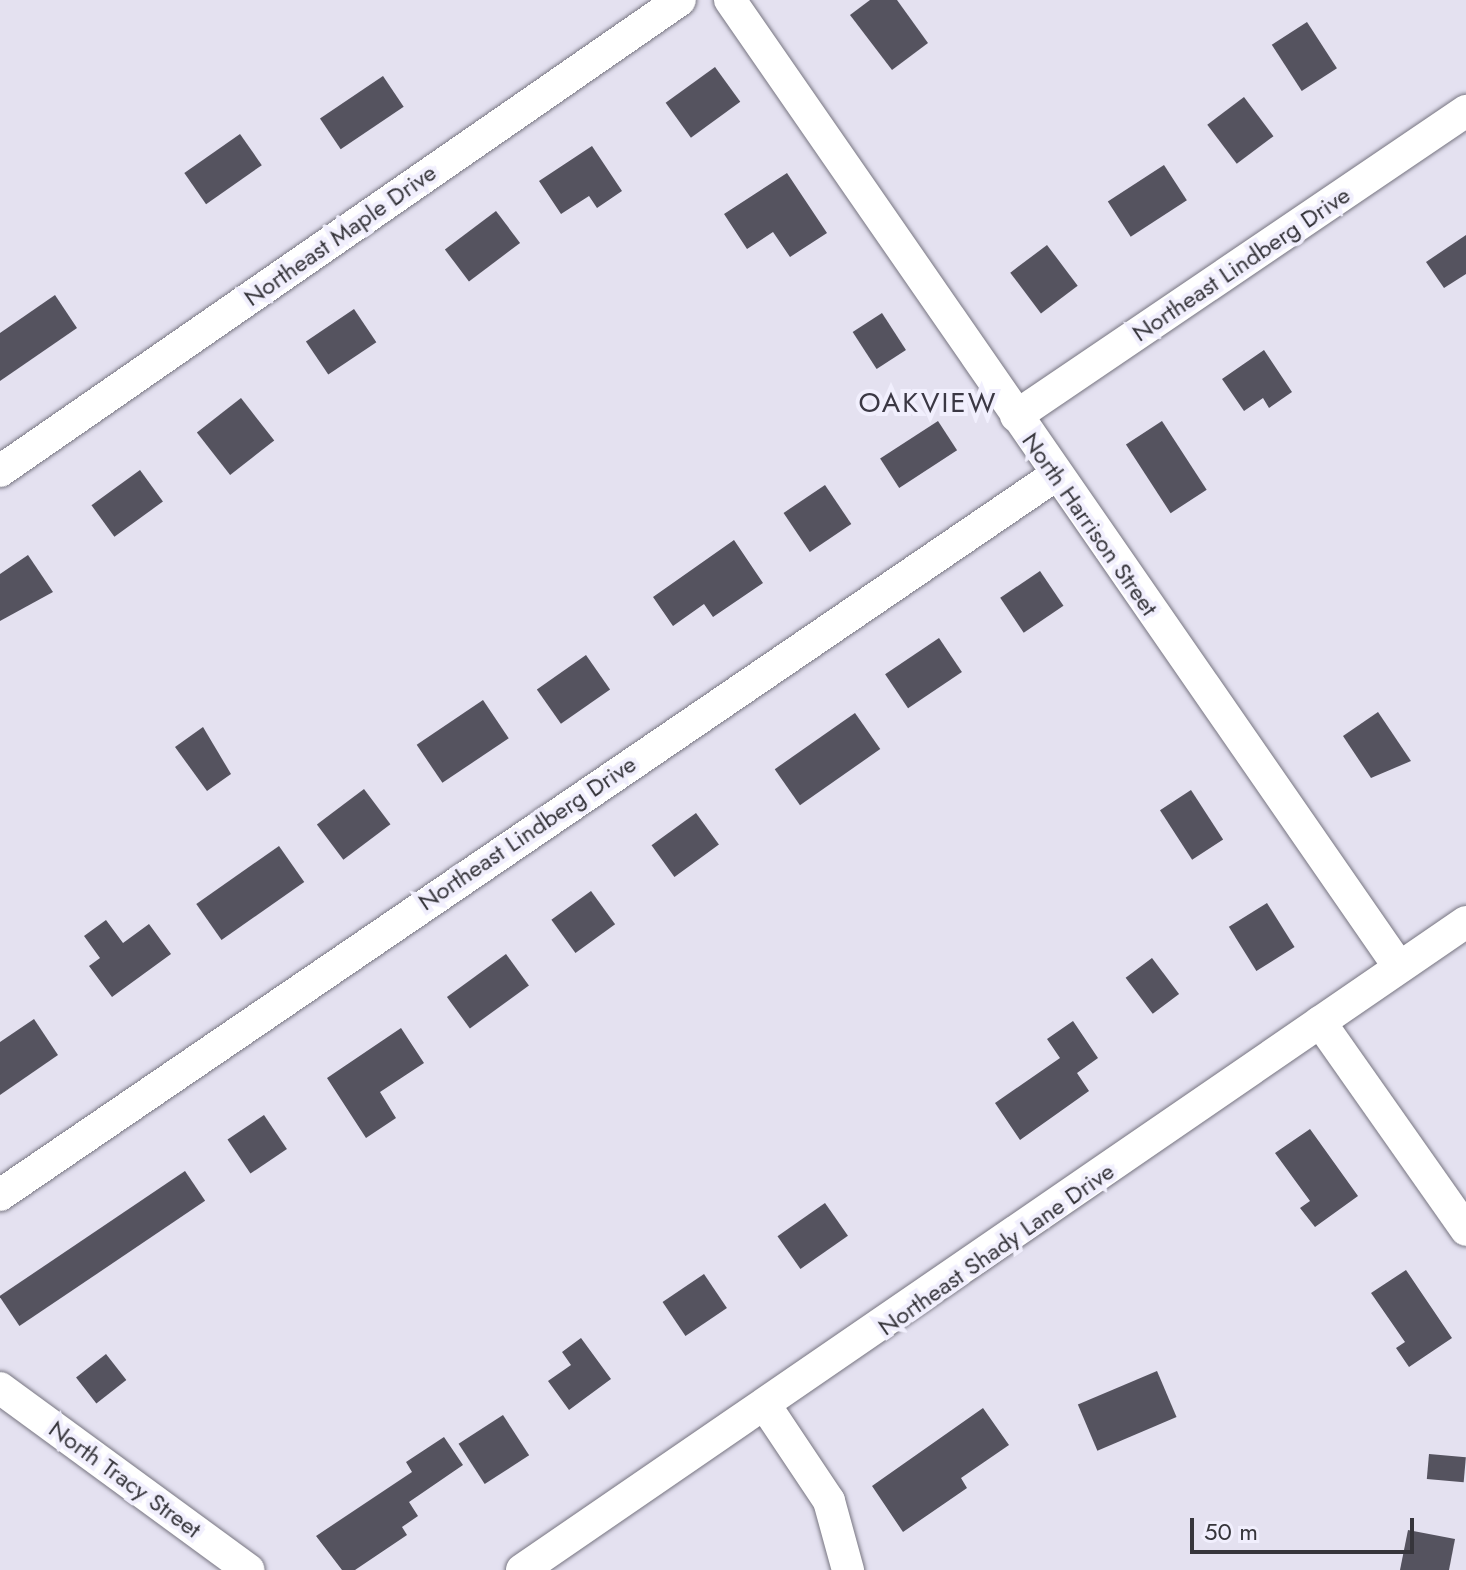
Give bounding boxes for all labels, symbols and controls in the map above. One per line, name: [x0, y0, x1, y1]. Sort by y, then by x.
street label: Northeast Maple Drive: [238, 158, 442, 312]
street label: Northeast Lindberg Drive: [1127, 180, 1355, 348]
district label: OAKVIEW: [859, 386, 997, 420]
street label: North Harrison Street: [1016, 427, 1164, 621]
street label: Northeast Lindberg Drive: [413, 749, 641, 917]
street label: Northeast Shady Lane Drive: [872, 1156, 1120, 1342]
street label: North Tracy Street: [43, 1414, 207, 1544]
scale bar: [1194, 1502, 1418, 1552]
text: 50 m: [1204, 1514, 1258, 1549]

